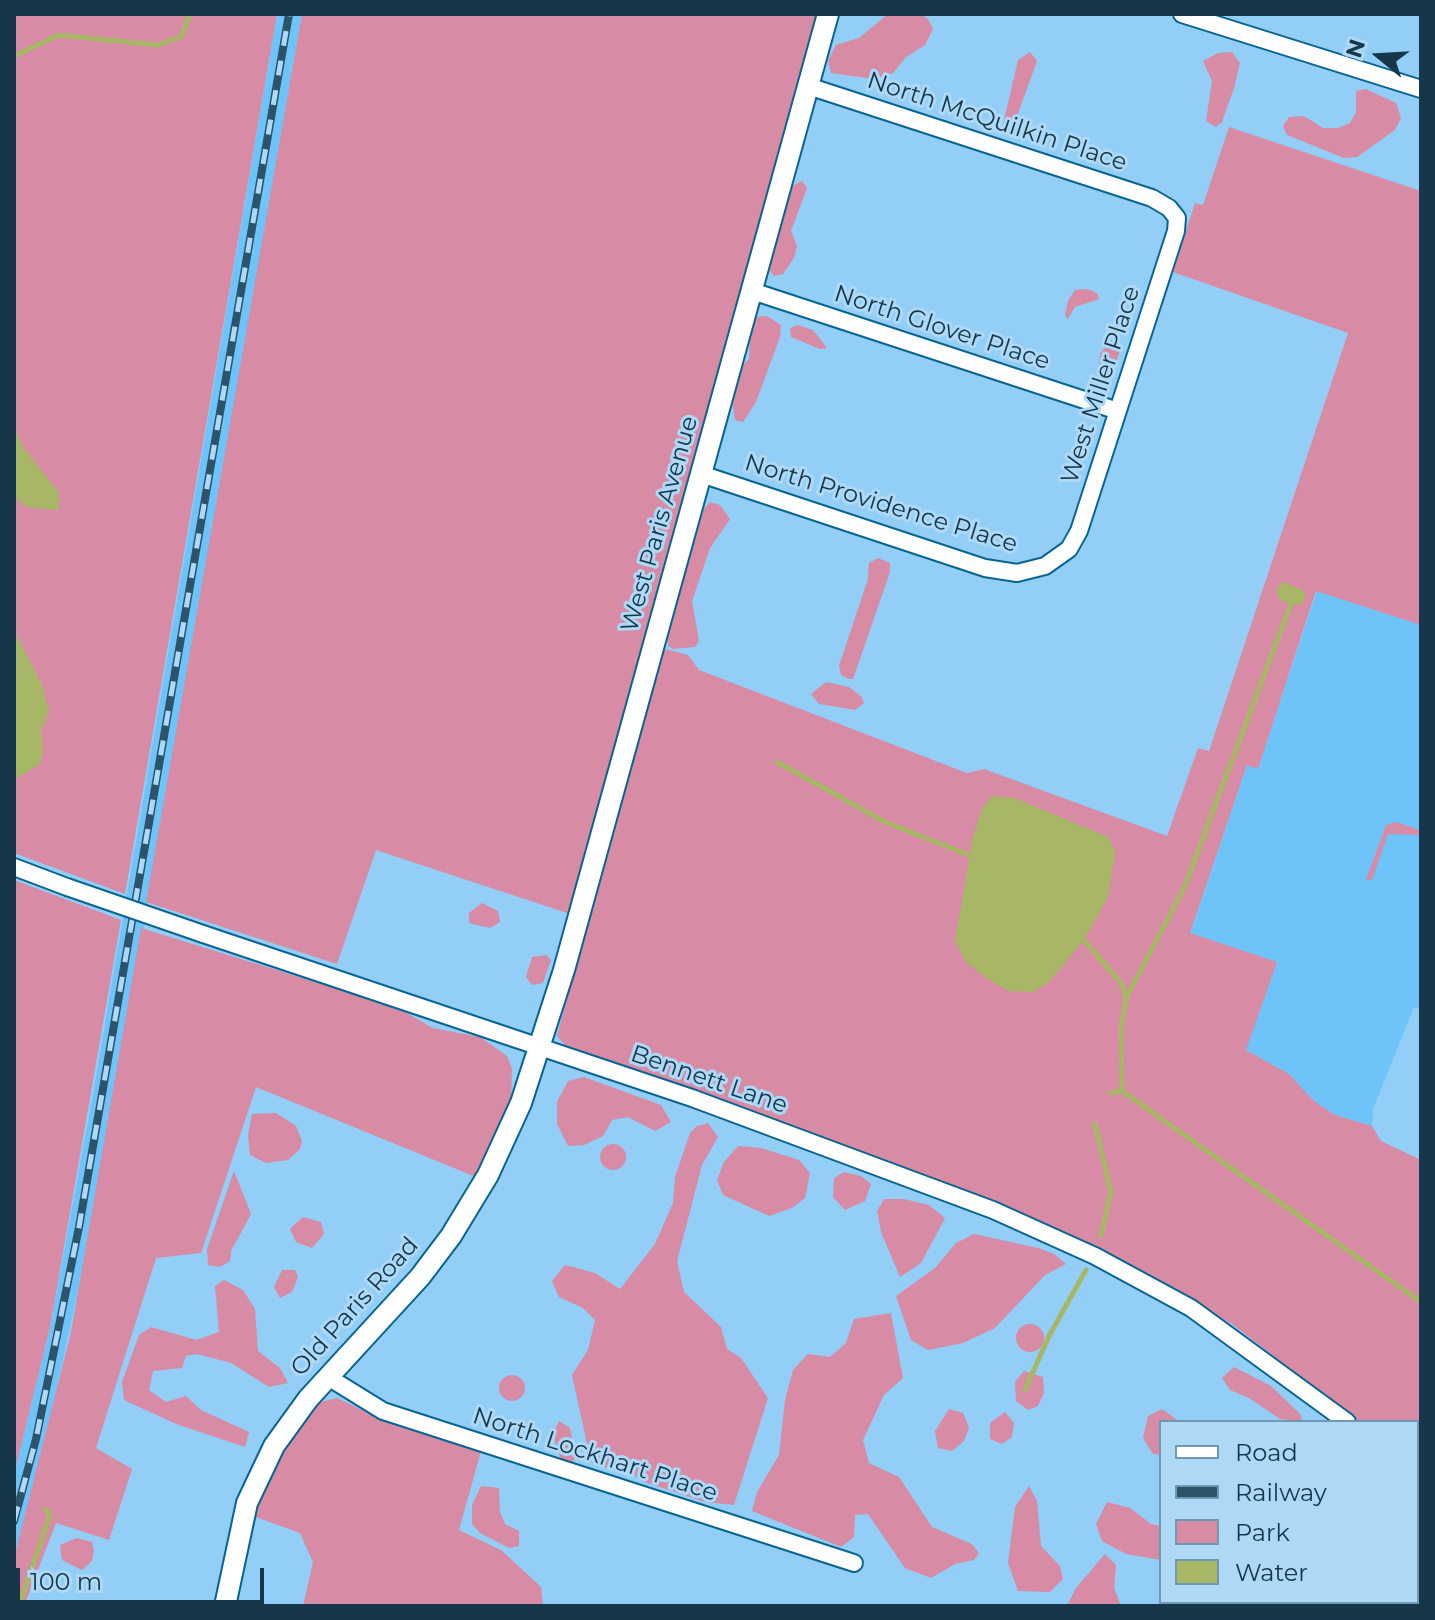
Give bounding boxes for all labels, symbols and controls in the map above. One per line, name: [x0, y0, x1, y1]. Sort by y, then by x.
north arrow: [1339, 16, 1419, 96]
text: N: [1340, 36, 1371, 61]
street label: North McQuilkin Place: [864, 66, 1130, 178]
street label: North Glover Place: [830, 280, 1054, 376]
street label: West Miller Place: [1055, 283, 1147, 487]
street label: West Paris Avenue: [615, 413, 705, 635]
street label: North Providence Place: [741, 449, 1021, 559]
street label: Bennett Lane: [627, 1040, 791, 1120]
street label: Old Paris Road: [285, 1232, 425, 1382]
street label: North Lockhart Place: [469, 1402, 721, 1508]
legend: [1159, 1420, 1419, 1604]
text: Road: [1235, 1438, 1298, 1467]
text: Railway: [1235, 1478, 1327, 1507]
text: Park: [1235, 1518, 1290, 1547]
scale bar: [20, 1552, 268, 1602]
text: Water: [1235, 1558, 1308, 1587]
text: 100 m: [30, 1567, 102, 1596]

